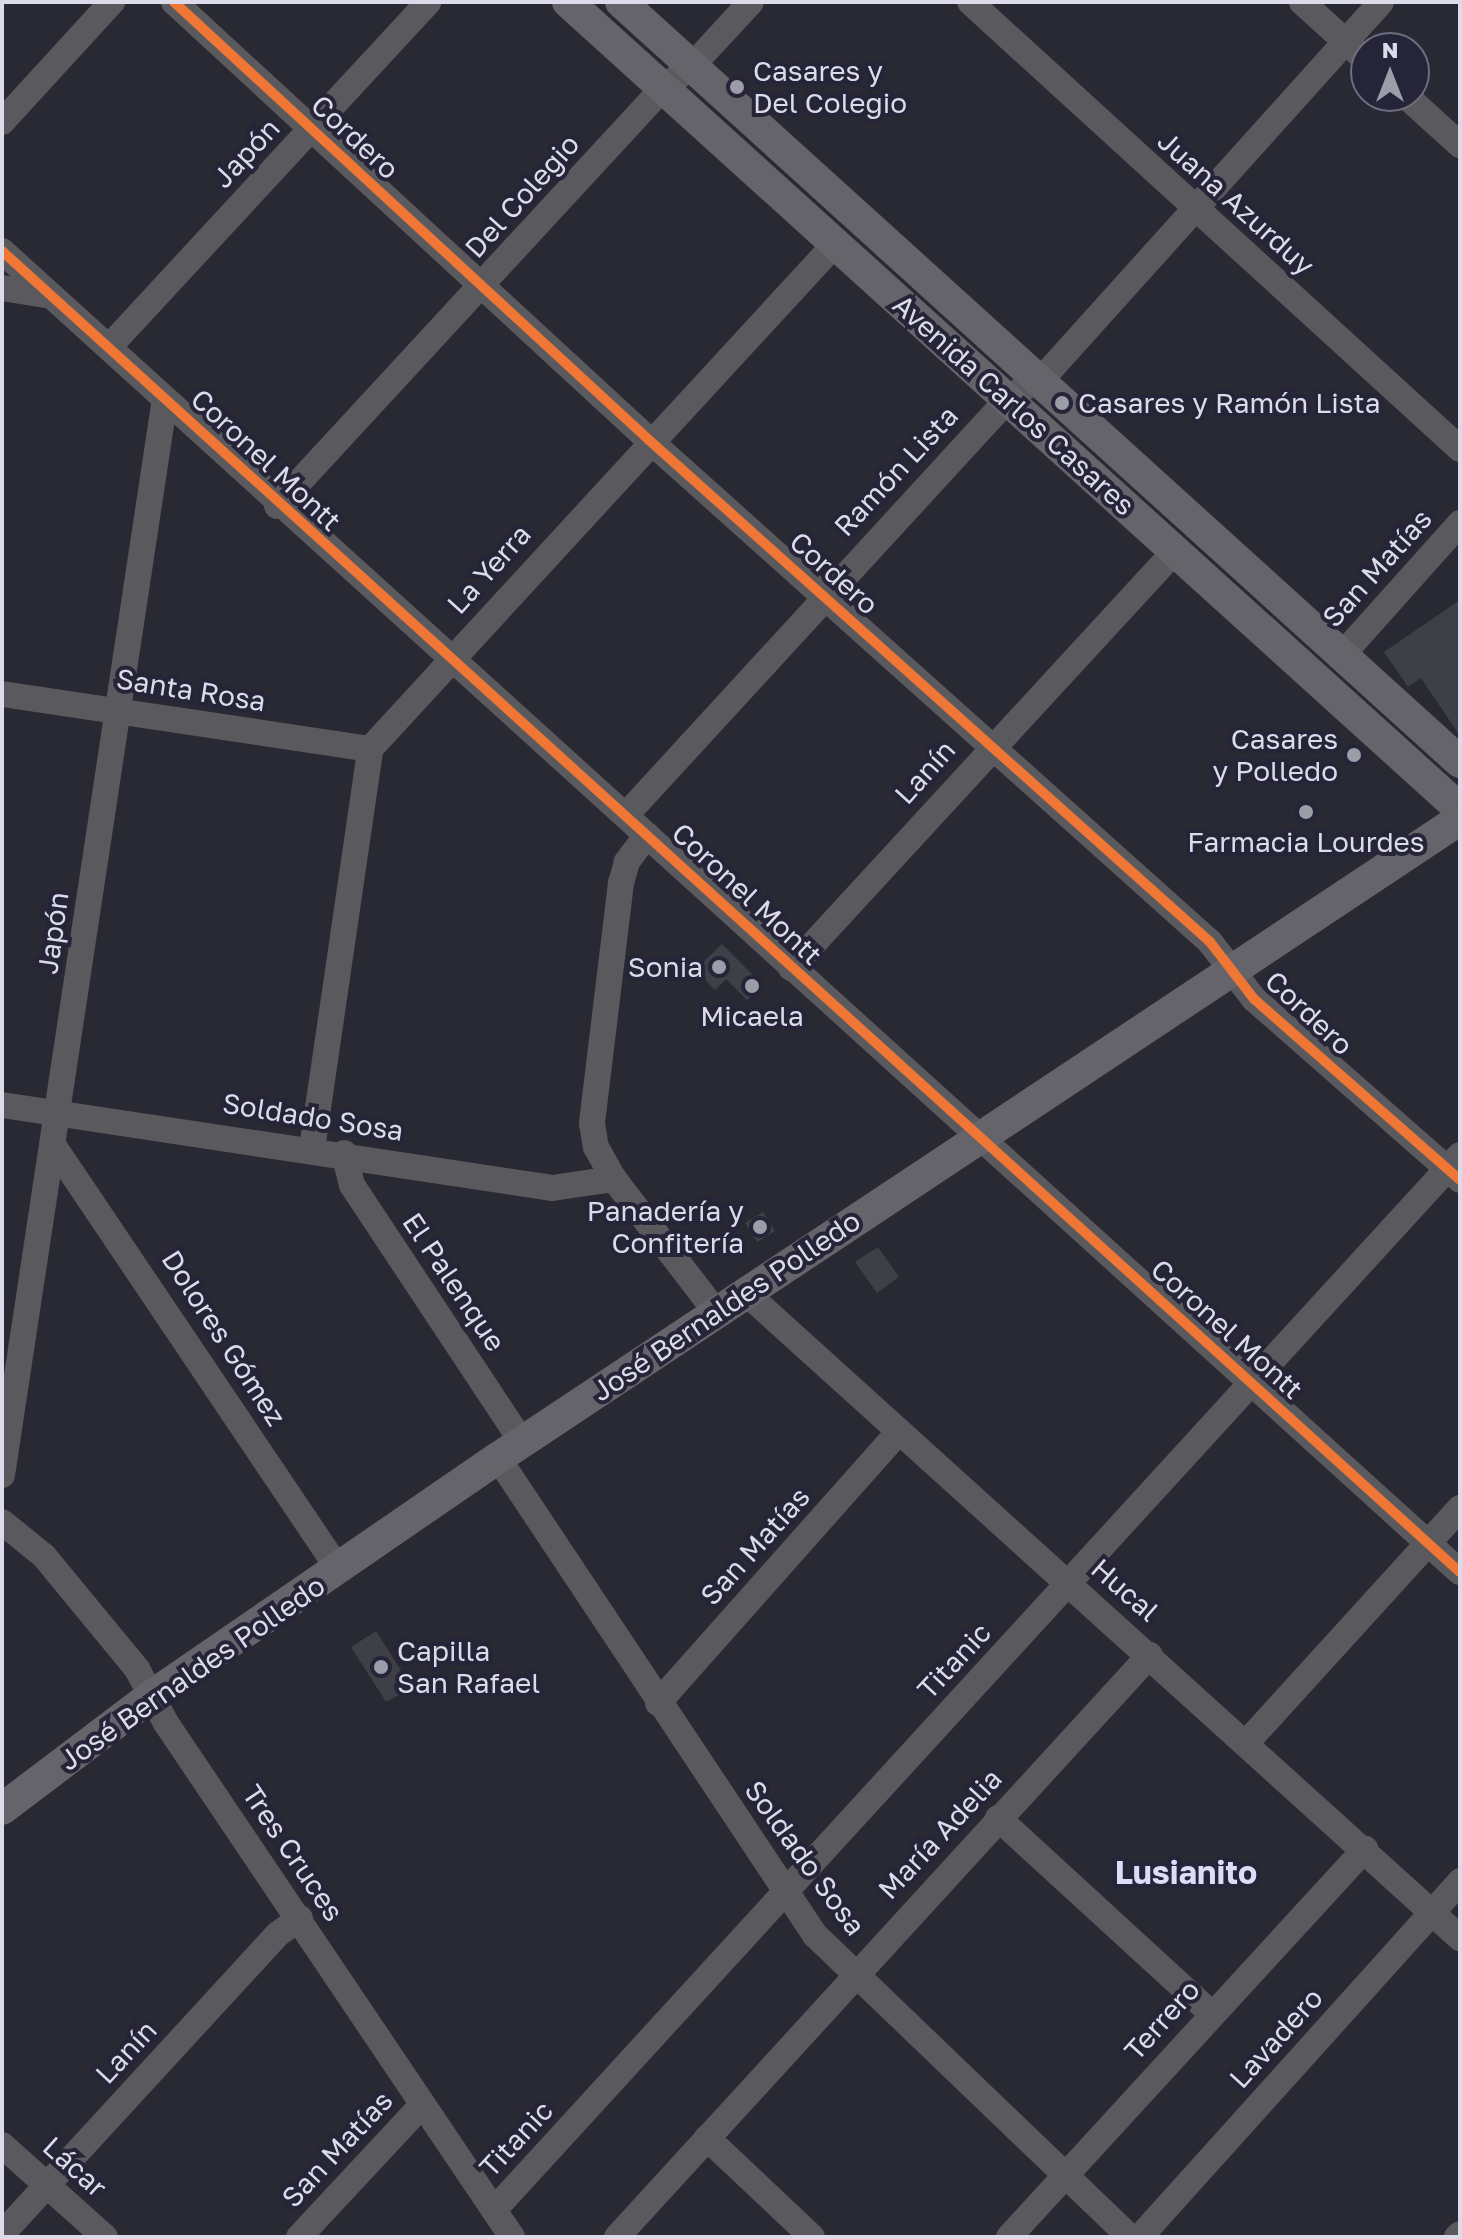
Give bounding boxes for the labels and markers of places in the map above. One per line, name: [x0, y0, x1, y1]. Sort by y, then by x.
place label: Casares y Del Colegio: [753, 54, 907, 120]
marker: Casares y Del Colegio: [728, 78, 746, 96]
place label: Casares y Ramón Lista: [1078, 386, 1381, 420]
marker: Casares y Ramón Lista: [1053, 394, 1071, 412]
place label: Casares y Polledo: [1213, 722, 1338, 788]
marker: Casares y Polledo: [1345, 746, 1363, 764]
marker: Farmacia Lourdes: [1297, 803, 1315, 821]
place label: Farmacia Lourdes: [1187, 825, 1425, 859]
place label: Sonia: [628, 950, 703, 984]
marker: Sonia: [710, 958, 728, 976]
marker: Micaela: [743, 977, 761, 995]
place label: Micaela: [700, 999, 804, 1033]
place label: Panadería y Confitería: [587, 1194, 744, 1260]
marker: Panadería y Confitería: [751, 1218, 769, 1236]
place label: Capilla San Rafael: [397, 1634, 540, 1700]
marker: Capilla San Rafael: [372, 1658, 390, 1676]

